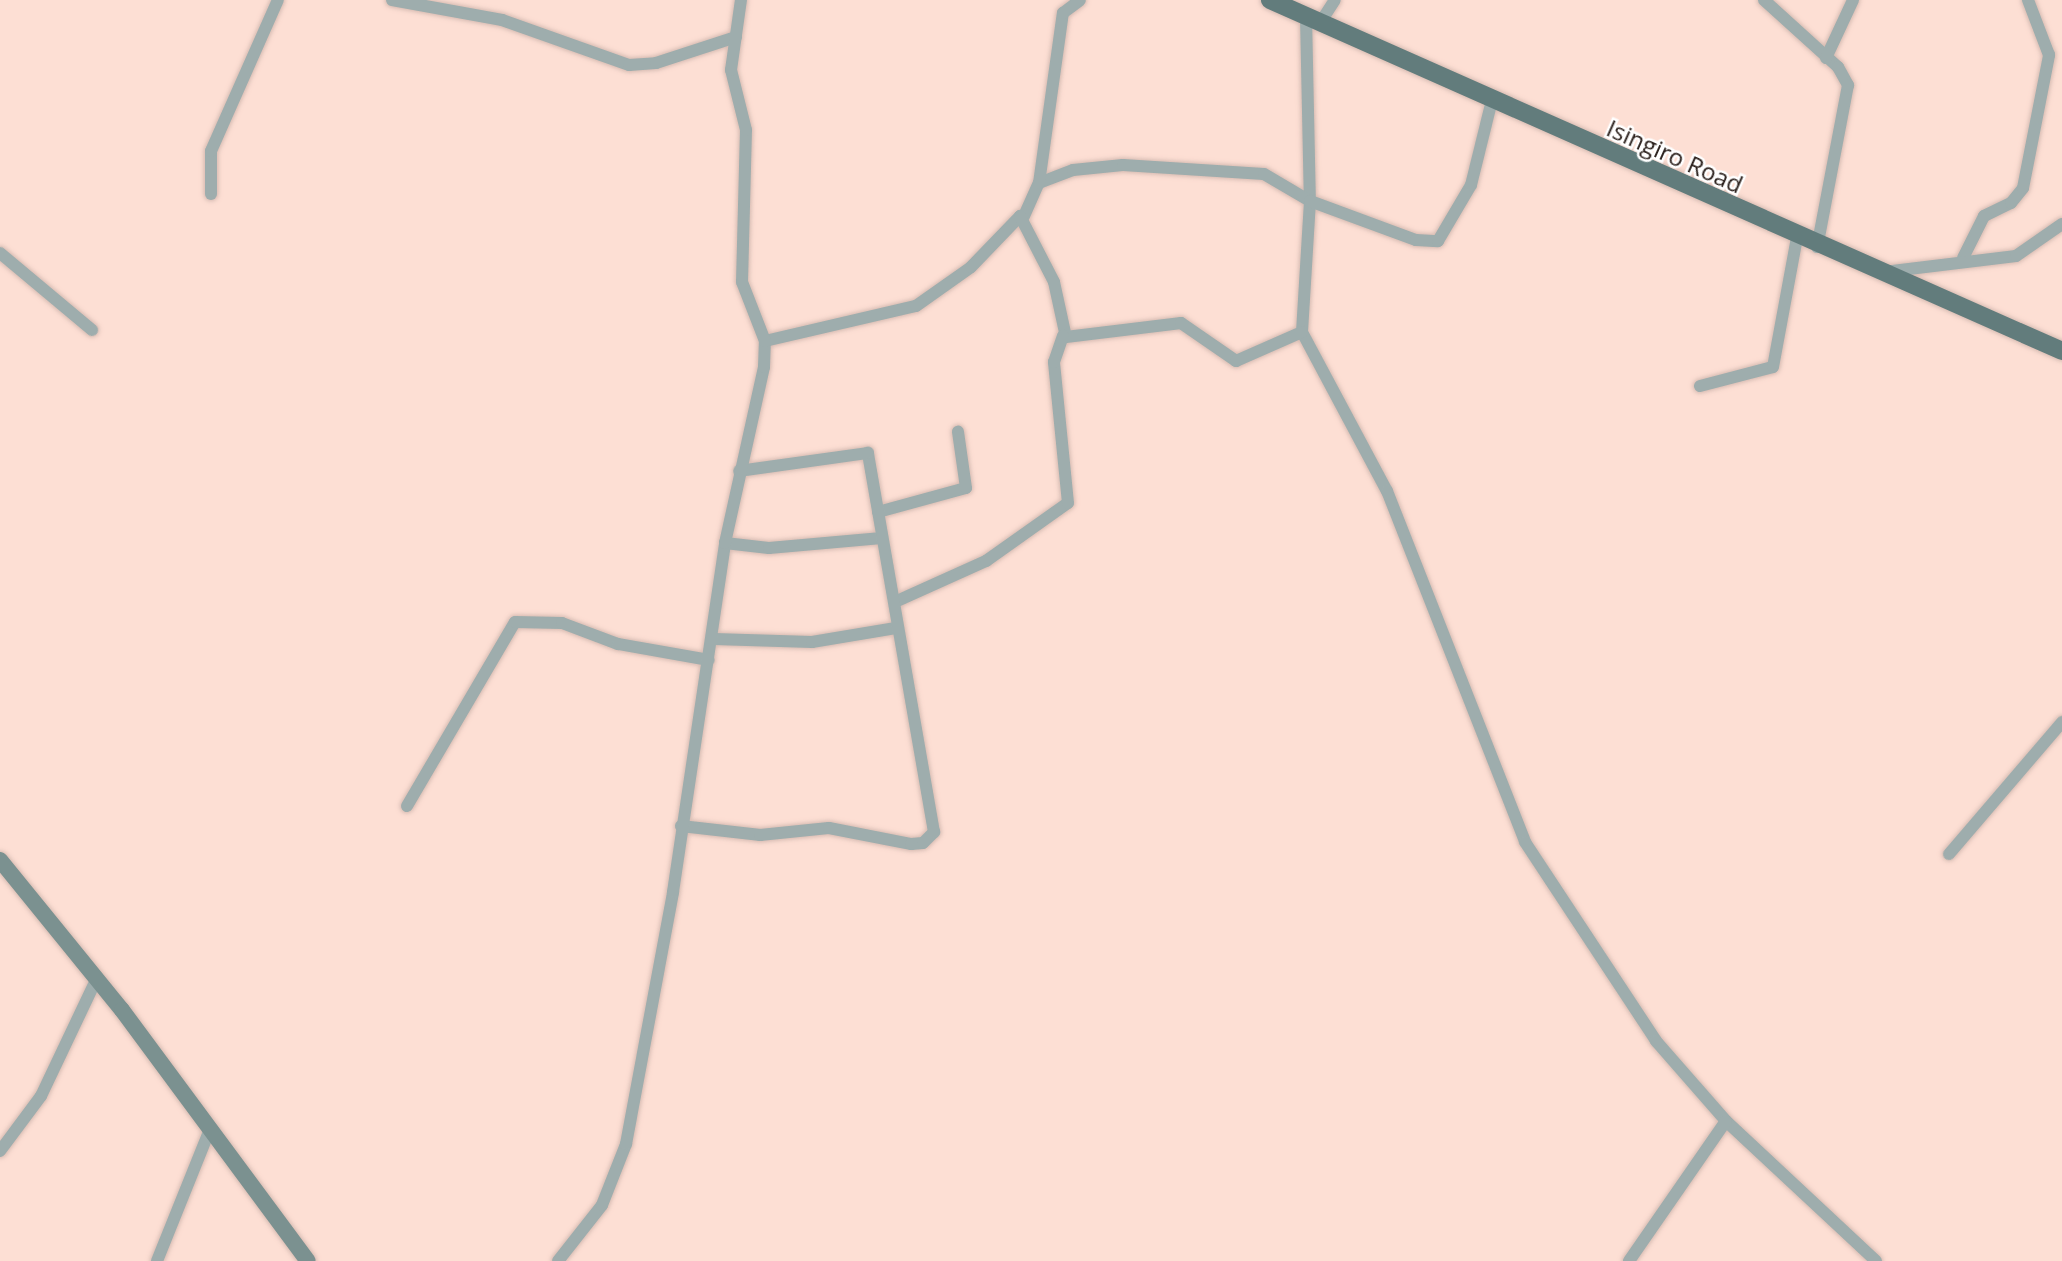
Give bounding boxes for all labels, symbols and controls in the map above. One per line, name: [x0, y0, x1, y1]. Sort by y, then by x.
street label: Isingiro Road: [1603, 113, 1747, 199]

